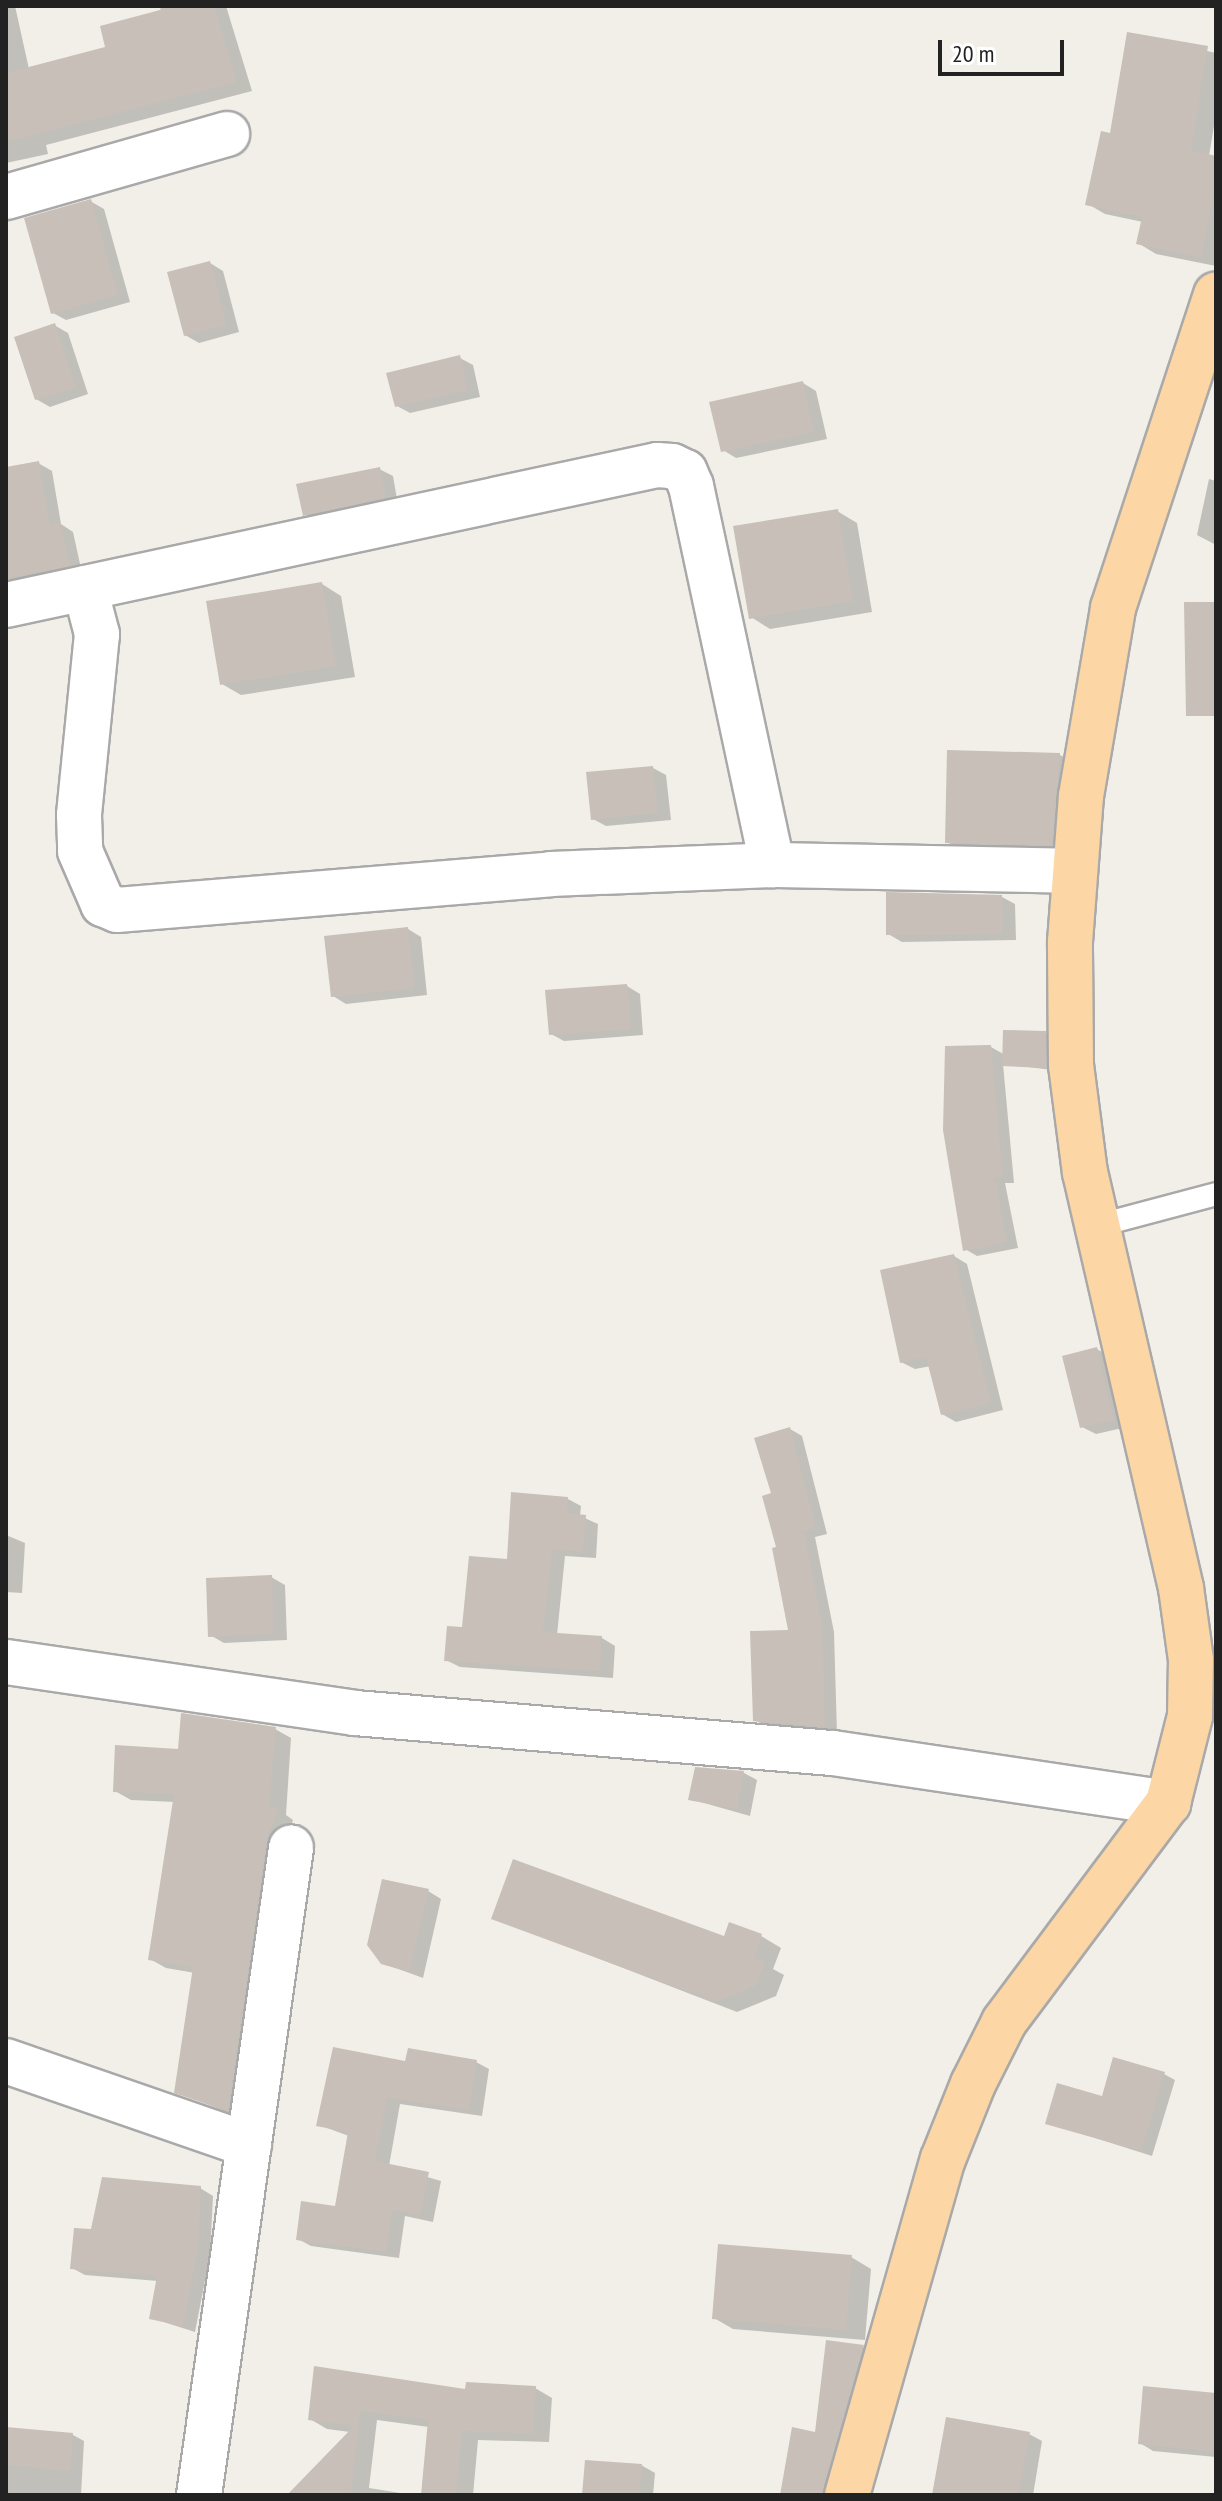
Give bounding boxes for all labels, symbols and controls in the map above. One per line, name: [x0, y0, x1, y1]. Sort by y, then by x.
scale bar: [942, 24, 1068, 74]
text: 20 m: [952, 38, 994, 69]

